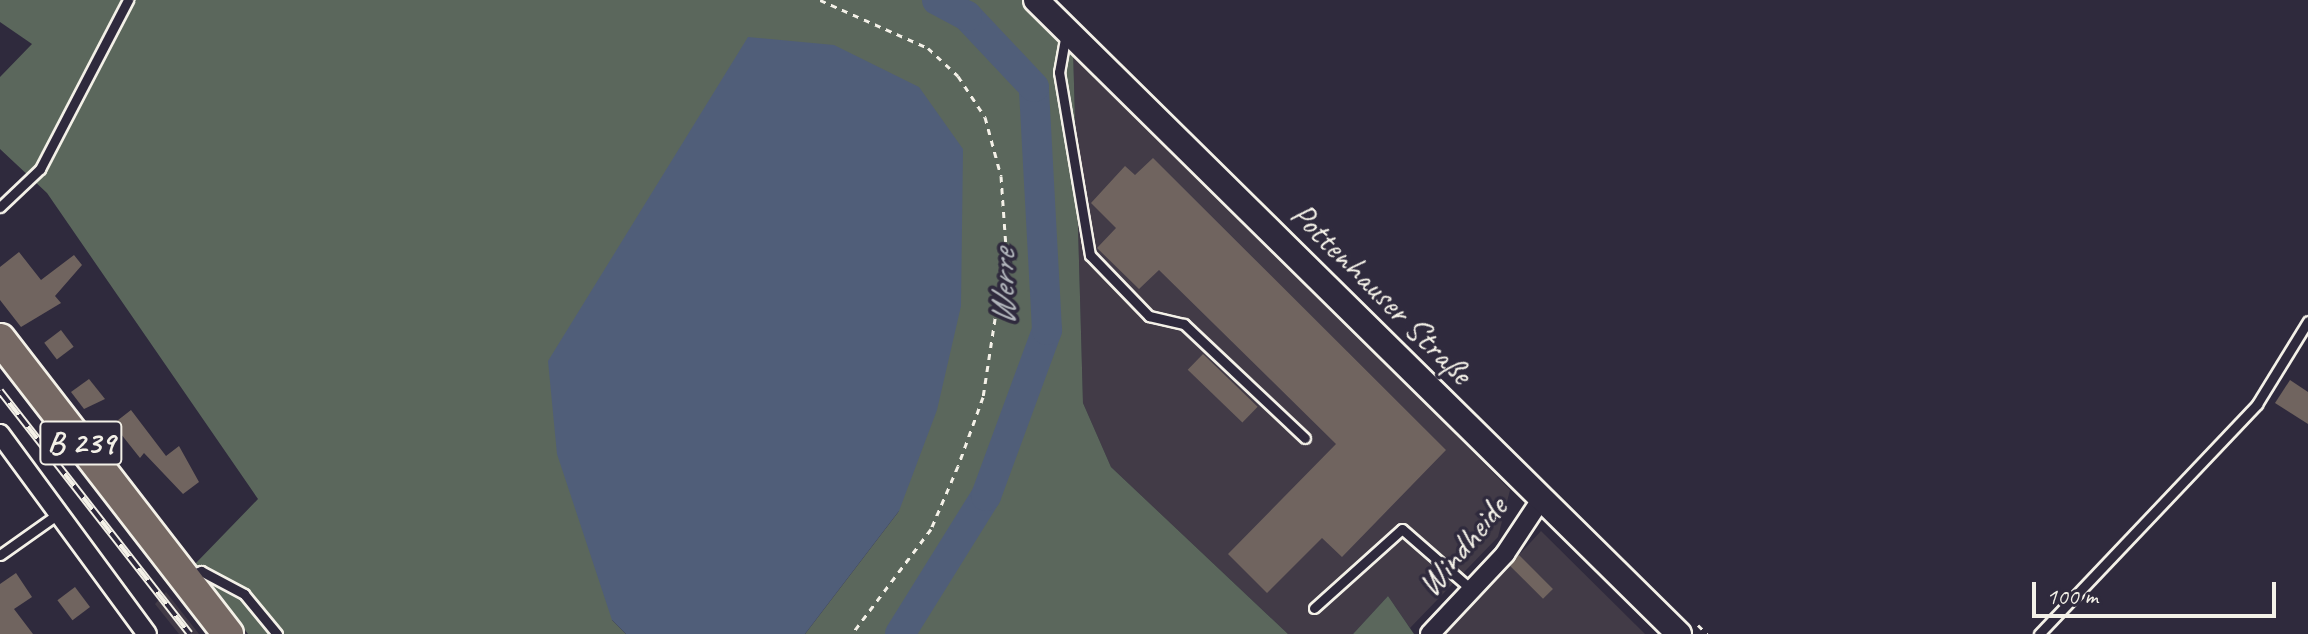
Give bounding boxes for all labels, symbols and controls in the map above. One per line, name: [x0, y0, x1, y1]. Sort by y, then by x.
street label: Pottenhauser Straße: [1282, 193, 1482, 393]
water label: Werre: [981, 250, 1025, 326]
road number: B 239: [39, 415, 123, 471]
street label: Windheide: [1409, 488, 1515, 604]
scale bar: [2036, 566, 2280, 616]
text: 100 m: [2046, 581, 2098, 611]

